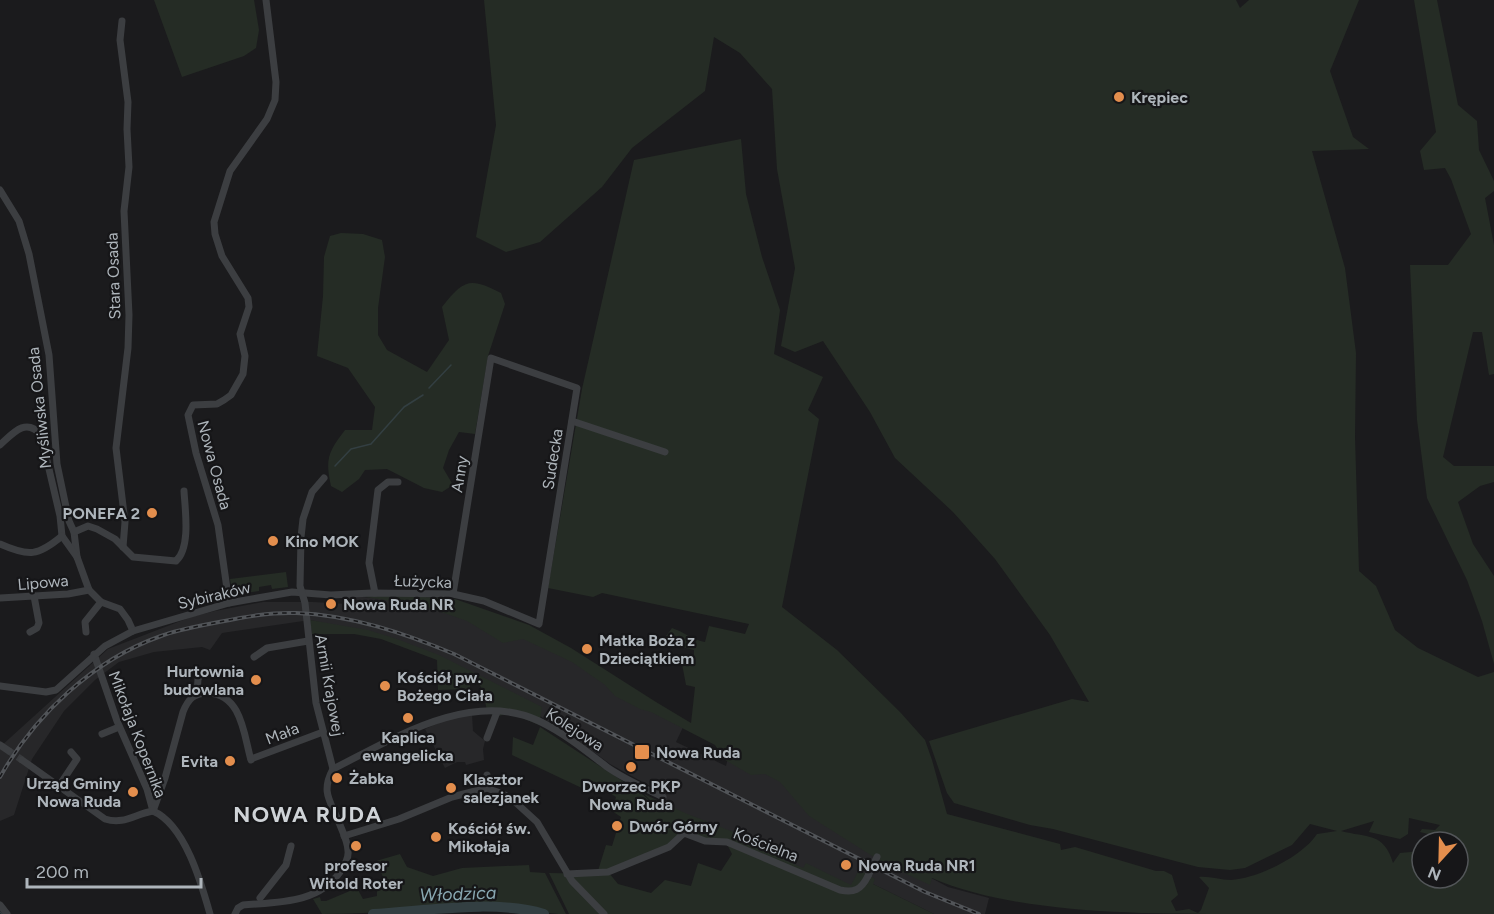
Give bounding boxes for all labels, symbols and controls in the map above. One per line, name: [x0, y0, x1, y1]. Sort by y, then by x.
place label: Krępiec: [1131, 88, 1188, 107]
marker: Krępiec: [1112, 90, 1126, 104]
street label: Stara Osada: [102, 232, 125, 320]
street label: Myśliwska Osada: [24, 346, 55, 470]
street label: Nowa Osada: [193, 418, 236, 512]
street label: Sudecka: [538, 427, 567, 491]
street label: Anny: [447, 454, 472, 494]
place label: PONEFA 2: [63, 504, 140, 523]
marker: PONEFA 2: [145, 506, 159, 520]
place label: Kino MOK: [285, 532, 359, 551]
marker: Kino MOK: [266, 534, 280, 548]
street label: Lipowa: [17, 571, 69, 594]
street label: Łużycka: [394, 571, 452, 592]
street label: Sybiraków: [176, 578, 253, 613]
place label: Nowa Ruda NR: [343, 595, 454, 614]
marker: Nowa Ruda NR: [324, 597, 338, 611]
place label: Matka Boża z Dzieciątkiem: [599, 631, 695, 668]
street label: Armii Krajowej: [311, 633, 348, 738]
marker: Matka Boża z Dzieciątkiem: [580, 642, 594, 656]
place label: Hurtownia budowlana: [163, 662, 244, 699]
street label: Mikołaja Kopernika: [105, 668, 170, 800]
place label: Kościół pw. Bożego Ciała: [397, 668, 493, 705]
marker: Hurtownia budowlana: [249, 673, 263, 687]
marker: Kościół pw. Bożego Ciała: [378, 679, 392, 693]
street label: Kolejowa: [542, 704, 607, 755]
marker: Kaplica ewangelicka: [401, 711, 415, 725]
street label: Mała: [263, 718, 302, 748]
place label: Kaplica ewangelicka: [362, 728, 454, 765]
marker: Nowa Ruda: [633, 743, 651, 761]
place label: Nowa Ruda: [656, 743, 740, 762]
place label: Evita: [181, 752, 218, 771]
marker: Evita: [223, 754, 237, 768]
marker: Dworzec PKP Nowa Ruda: [624, 760, 638, 774]
place label: Żabka: [349, 769, 394, 788]
place label: Klasztor salezjanek: [463, 770, 540, 807]
marker: Żabka: [330, 771, 344, 785]
place label: Urząd Gminy Nowa Ruda: [26, 774, 122, 811]
place label: Dworzec PKP Nowa Ruda: [582, 777, 681, 814]
marker: Klasztor salezjanek: [444, 781, 458, 795]
marker: Urząd Gminy Nowa Ruda: [126, 785, 140, 799]
district label: NOWA RUDA: [233, 801, 383, 828]
place label: Dwór Górny: [629, 817, 719, 836]
place label: Kościół św. Mikołaja: [448, 819, 531, 856]
marker: Dwór Górny: [610, 819, 624, 833]
street label: Kościelna: [731, 823, 801, 866]
marker: Kościół św. Mikołaja: [429, 830, 443, 844]
north arrow: [1410, 830, 1470, 890]
marker: profesor Witold Roter: [349, 839, 363, 853]
scale bar: [27, 851, 201, 889]
place label: profesor Witold Roter: [309, 856, 403, 893]
place label: Nowa Ruda NR1: [858, 856, 975, 875]
marker: Nowa Ruda NR1: [839, 858, 853, 872]
text: 200 m: [36, 861, 89, 883]
text: N: [1425, 862, 1444, 885]
water label: Włodzica: [419, 882, 497, 906]

